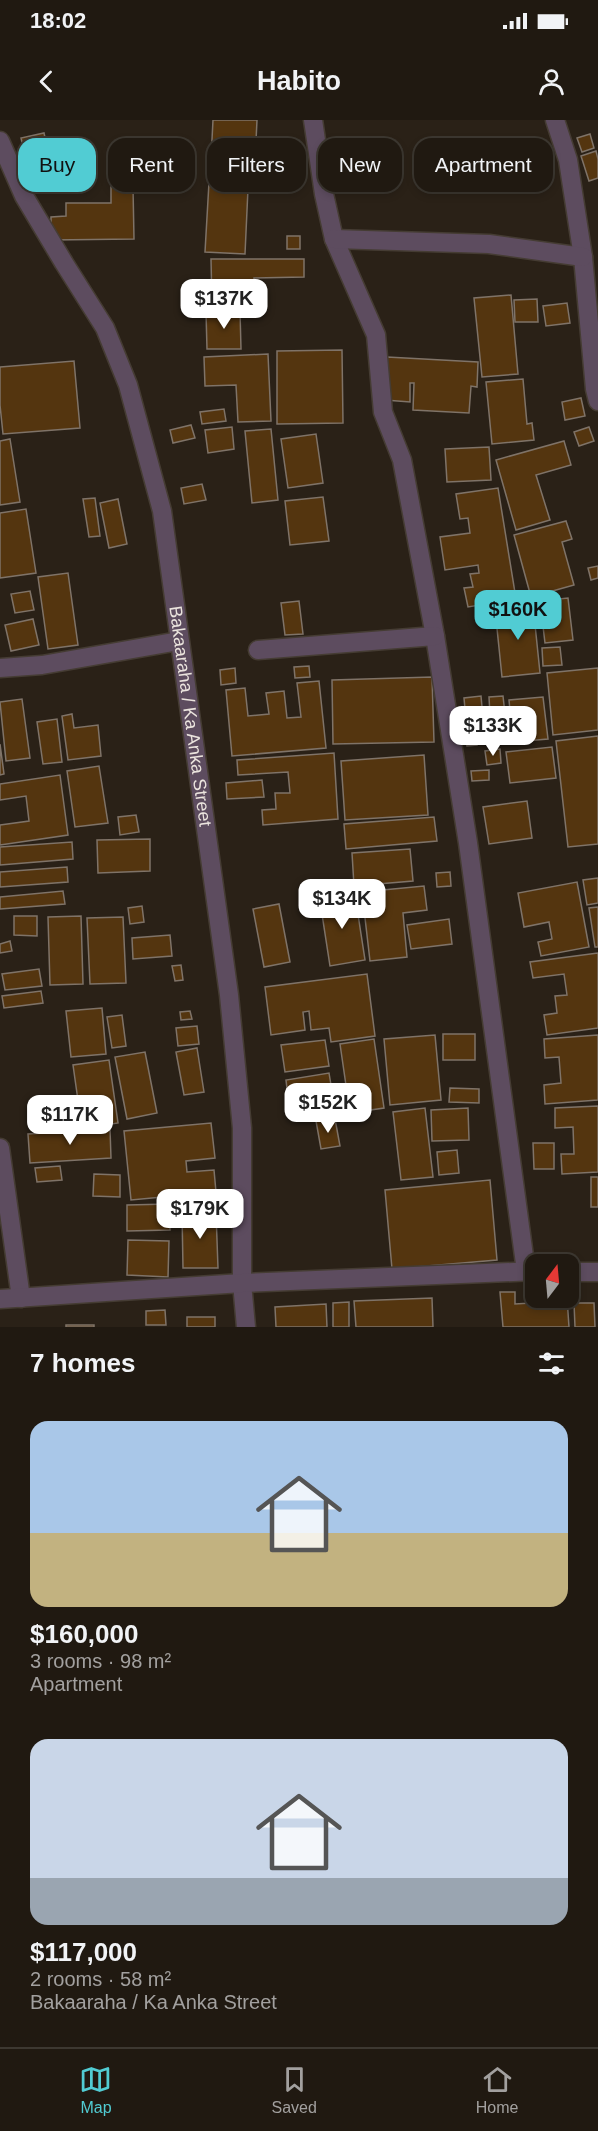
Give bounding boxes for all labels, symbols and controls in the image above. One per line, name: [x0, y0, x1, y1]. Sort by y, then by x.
text: 18:02: [30, 8, 86, 33]
icon: back: [30, 65, 63, 98]
icon: person: [535, 65, 568, 98]
text: Habito: [257, 66, 341, 96]
chip: Buy: [18, 138, 96, 192]
chip: Rent: [108, 138, 195, 192]
chip: Filters: [207, 138, 306, 192]
chip: New: [318, 138, 402, 192]
chip: Apartment: [414, 138, 553, 192]
pin: $137K: [182, 279, 266, 330]
text: $137K: [195, 287, 253, 309]
pin: $160K: [476, 590, 560, 641]
text: $160K: [489, 598, 547, 620]
street label: Bakaaraha / Ka Anka Street: [165, 605, 216, 828]
pin: $133K: [451, 706, 535, 757]
text: $133K: [464, 714, 522, 736]
pin: $134K: [300, 879, 384, 930]
text: $134K: [313, 887, 371, 909]
pin: $152K: [286, 1083, 370, 1134]
text: $152K: [299, 1091, 357, 1113]
pin: $117K: [28, 1095, 112, 1146]
text: $117K: [41, 1103, 99, 1125]
pin: $179K: [158, 1189, 242, 1240]
text: $179K: [171, 1197, 229, 1219]
north arrow: [525, 1254, 579, 1308]
map controls: [525, 1254, 579, 1308]
icon: filters: [535, 1347, 568, 1380]
text: 7 homes: [30, 1348, 136, 1378]
icon: home: [245, 1460, 353, 1568]
text: $160,000: [30, 1619, 138, 1649]
text: 3 rooms · 98 m²: [30, 1650, 171, 1672]
text: Apartment: [30, 1673, 122, 1695]
icon: home: [245, 1778, 353, 1886]
text: $117,000: [30, 1937, 137, 1967]
text: 2 rooms · 58 m²: [30, 1968, 171, 1990]
text: Bakaaraha / Ka Anka Street: [30, 1991, 277, 2013]
tab: Map: [79, 2063, 112, 2117]
tab: Saved: [271, 2063, 317, 2117]
tab: Home: [476, 2063, 518, 2117]

